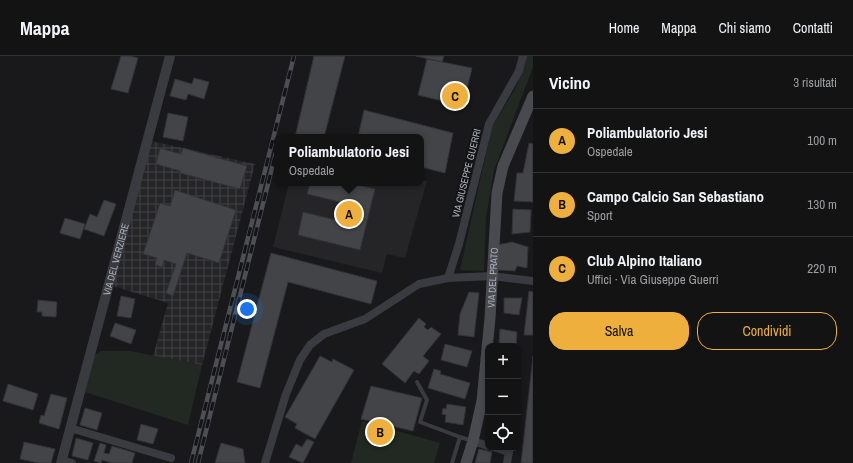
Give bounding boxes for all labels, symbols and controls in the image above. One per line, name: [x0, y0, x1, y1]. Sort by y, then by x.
text: Mappa: [20, 15, 69, 41]
text: Home: [609, 19, 639, 37]
text: Mappa: [661, 19, 696, 37]
text: Chi siamo: [718, 19, 771, 37]
text: Contatti: [793, 19, 833, 37]
text: Vicino: [549, 71, 591, 94]
text: 3 risultati: [793, 74, 837, 91]
pin: C: [442, 81, 468, 111]
text: Poliambulatorio Jesi: [587, 122, 707, 143]
street label: VIA GIUSEPPE GUERRI: [449, 127, 484, 219]
text: A: [558, 132, 566, 149]
text: 100 m: [807, 132, 837, 149]
popup: [274, 134, 424, 186]
text: Poliambulatorio Jesi: [289, 141, 409, 162]
text: Ospedale: [587, 143, 633, 160]
text: Ospedale: [289, 162, 334, 179]
text: Campo Calcio San Sebastiano: [587, 186, 764, 207]
text: B: [558, 196, 566, 213]
text: 130 m: [807, 196, 837, 213]
pin: A: [336, 199, 362, 229]
text: Sport: [587, 207, 612, 224]
street label: VIA DEL VERZIERE: [100, 222, 132, 297]
street label: VIA DEL PRATO: [485, 247, 501, 308]
text: Club Alpino Italiano: [587, 250, 702, 271]
text: C: [558, 260, 566, 277]
text: 220 m: [807, 260, 837, 277]
text: Uffici · Via Giuseppe Guerri: [587, 271, 719, 288]
your location: [237, 299, 257, 319]
button: Salva: [549, 312, 689, 350]
button: Condividi: [697, 312, 837, 350]
map controls: [485, 343, 521, 451]
button: +: [485, 343, 521, 379]
button: −: [485, 379, 521, 415]
button: locate: [485, 415, 521, 451]
pin: B: [367, 417, 393, 447]

